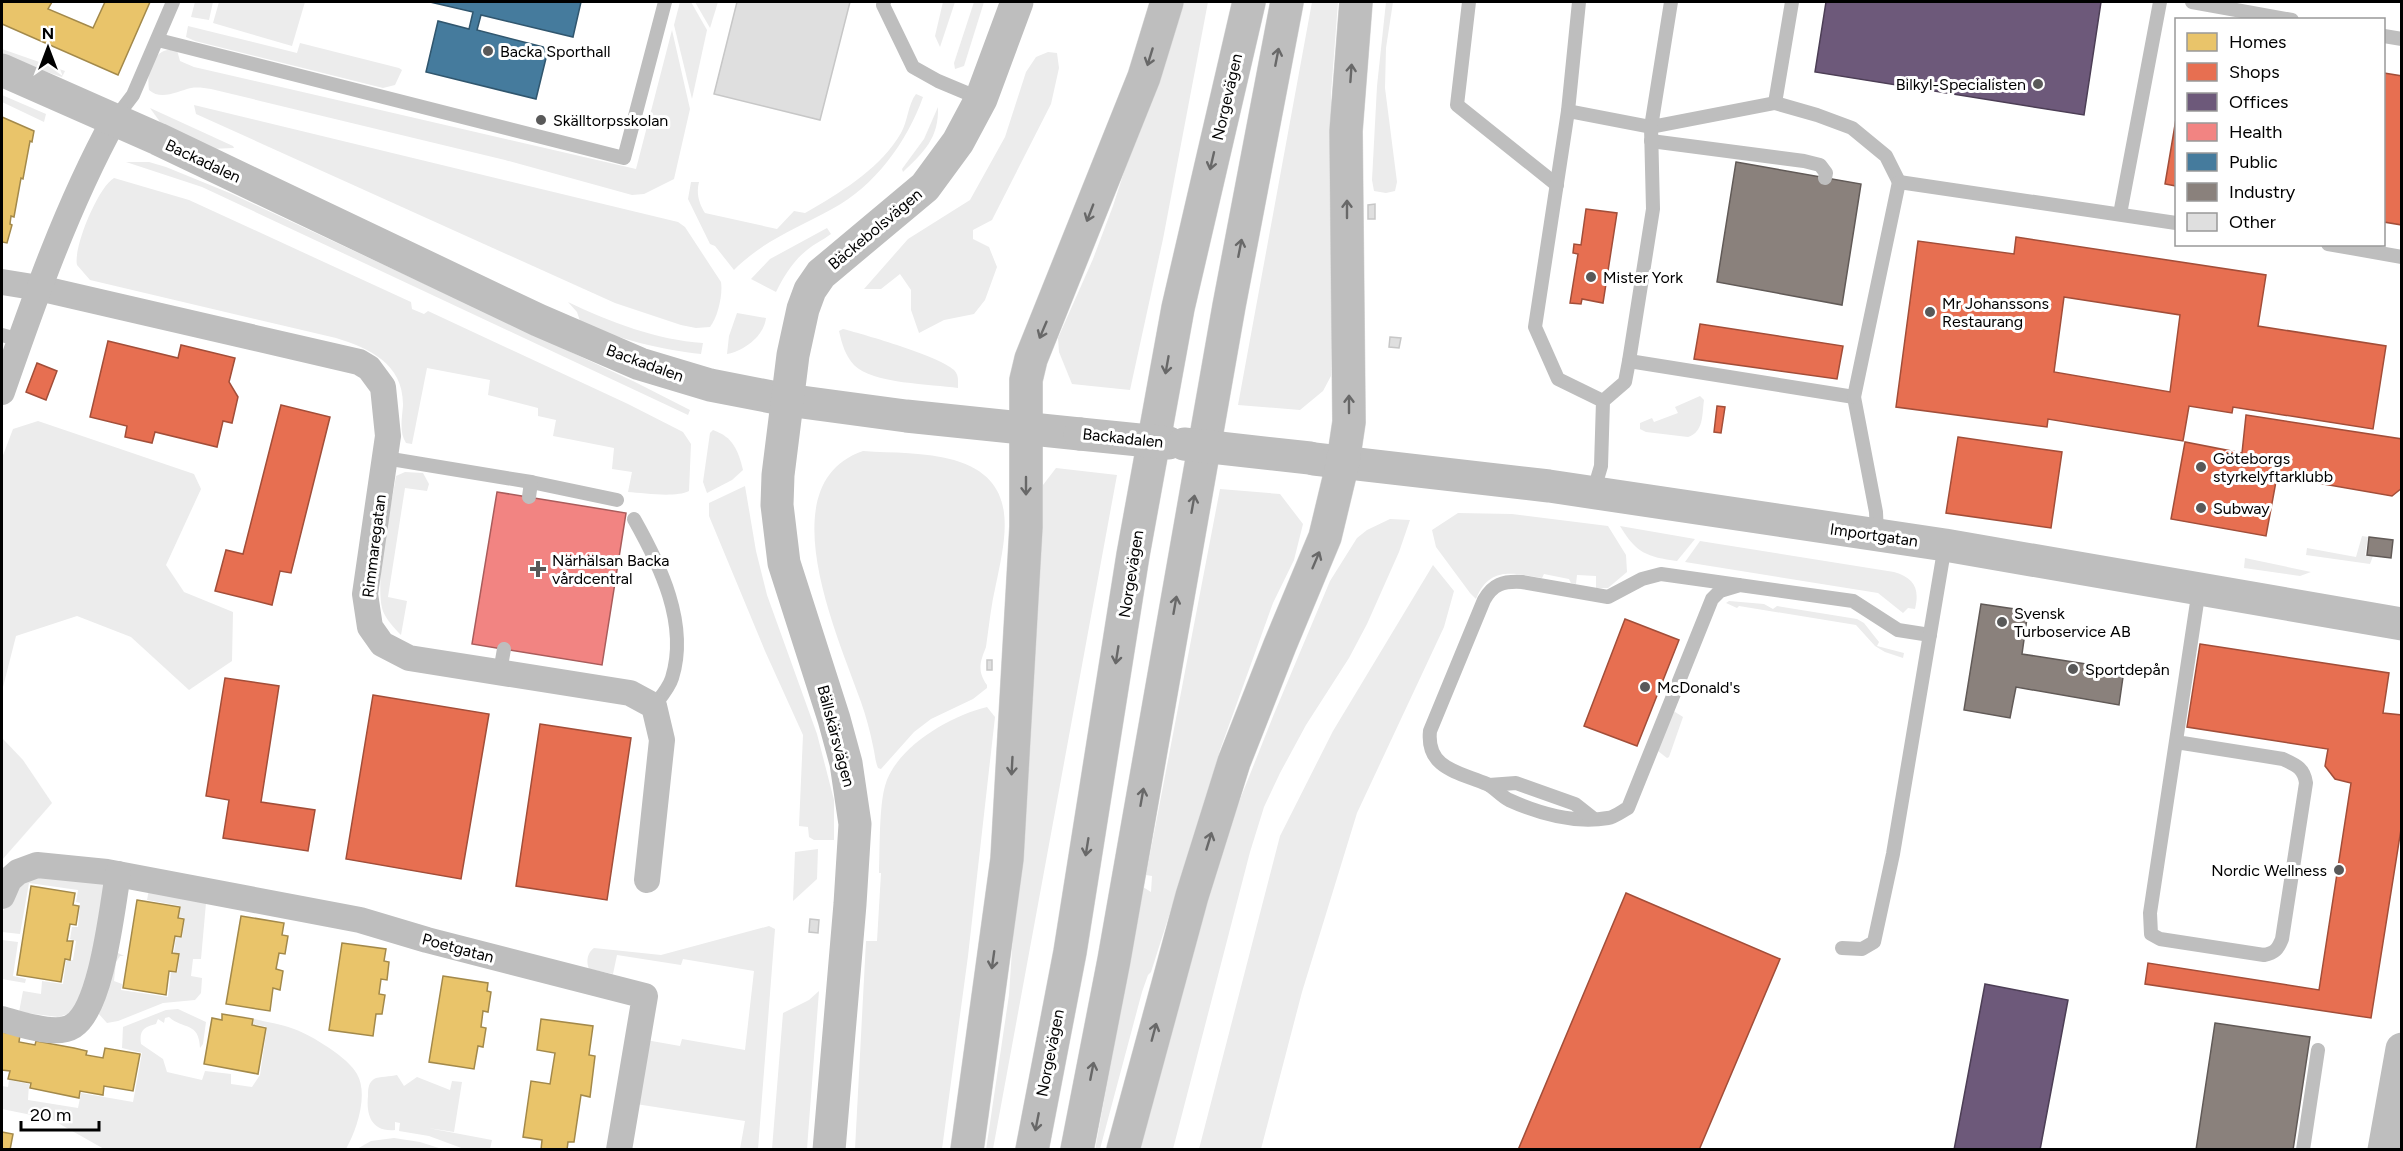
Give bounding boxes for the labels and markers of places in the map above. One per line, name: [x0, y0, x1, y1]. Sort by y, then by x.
place label: Backa Sporthall: [500, 42, 610, 61]
marker: Backa Sporthall: [481, 44, 495, 58]
place label: Bilkyl-Specialisten: [1896, 75, 2026, 94]
marker: Bilkyl-Specialisten: [2031, 77, 2045, 91]
place label: Skälltorpsskolan: [553, 111, 668, 130]
marker: Skälltorpsskolan: [534, 113, 548, 127]
place label: Mister York: [1603, 268, 1683, 287]
marker: Mister York: [1584, 270, 1598, 284]
place label: Mr Johanssons Restaurang: [1942, 294, 2049, 331]
marker: Mr Johanssons Restaurang: [1923, 305, 1937, 319]
place label: Göteborgs styrkelyftarklubb: [2213, 449, 2333, 486]
marker: Göteborgs styrkelyftarklubb: [2194, 460, 2208, 474]
place label: Subway: [2213, 499, 2270, 518]
marker: Subway: [2194, 501, 2208, 515]
place label: Närhälsan Backa vårdcentral: [552, 551, 669, 588]
marker: Närhälsan Backa vårdcentral: [529, 560, 547, 578]
place label: Svensk Turboservice AB: [2014, 604, 2131, 641]
marker: Svensk Turboservice AB: [1995, 615, 2009, 629]
place label: Sportdepån: [2085, 660, 2170, 679]
marker: Sportdepån: [2066, 662, 2080, 676]
place label: McDonald's: [1657, 678, 1740, 697]
marker: McDonald's: [1638, 680, 1652, 694]
place label: Nordic Wellness: [2211, 861, 2327, 880]
marker: Nordic Wellness: [2332, 863, 2346, 877]

